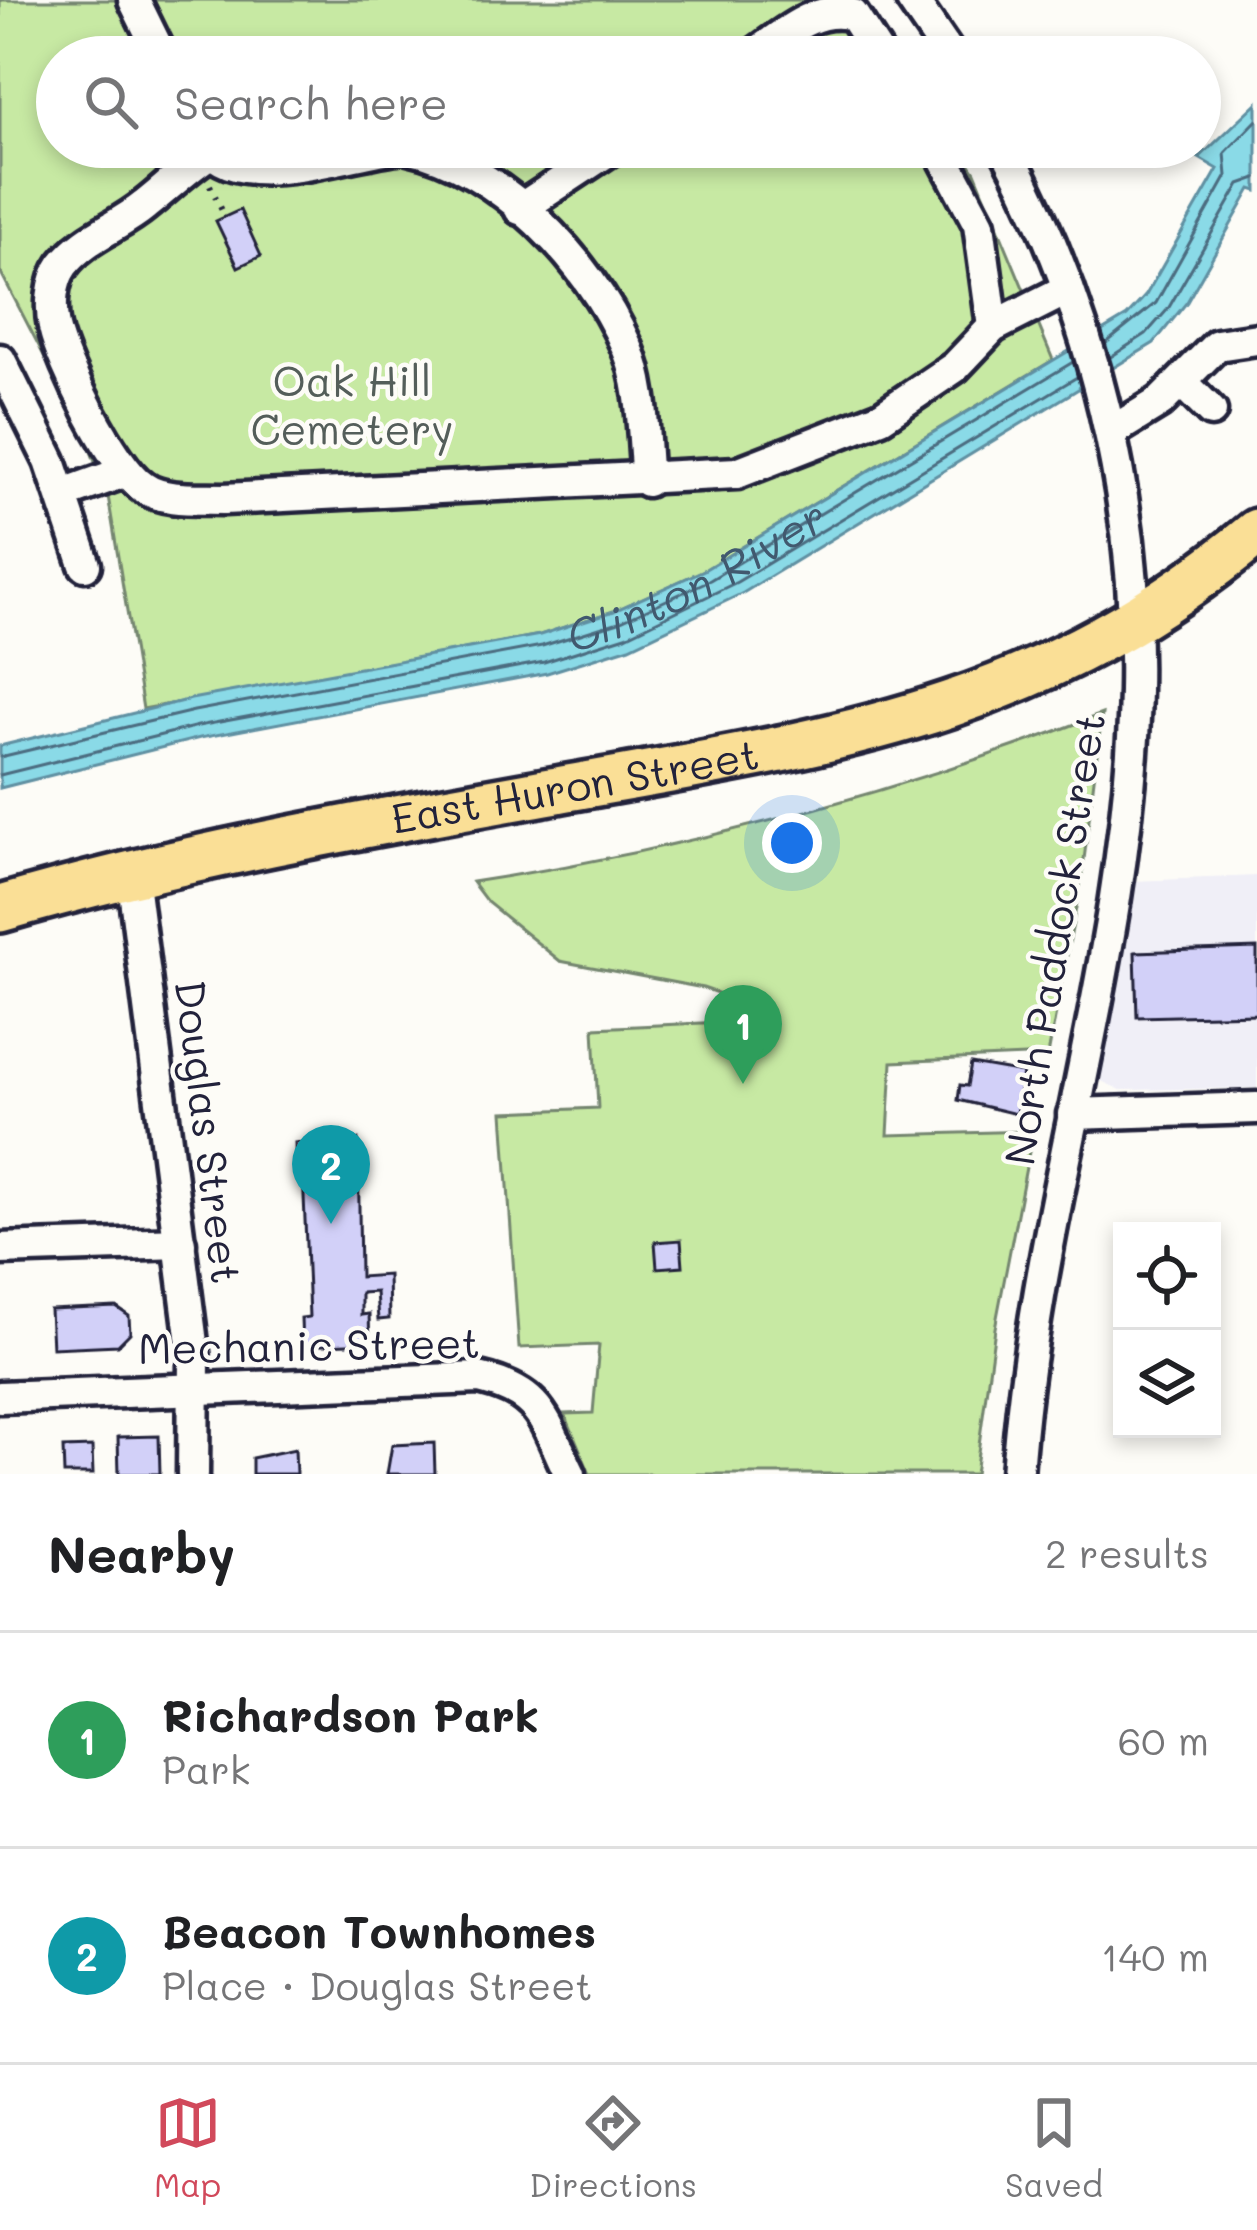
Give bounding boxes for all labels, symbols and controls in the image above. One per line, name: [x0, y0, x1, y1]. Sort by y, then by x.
search box: [36, 36, 1221, 168]
icon: search: [78, 69, 144, 135]
text: Search here: [174, 73, 448, 131]
park label: Oak Hill Cemetery: [251, 353, 453, 456]
water label: Clinton River: [559, 486, 836, 664]
street label: North Paddock Street: [991, 709, 1116, 1169]
street label: East Huron Street: [387, 725, 763, 845]
your location: [762, 813, 822, 873]
street label: Douglas Street: [164, 977, 255, 1287]
pin: 1: [704, 985, 782, 1084]
pin: 2: [292, 1125, 370, 1224]
map controls: [1113, 1222, 1221, 1438]
button: locate: [1113, 1222, 1221, 1330]
street label: Mechanic Street: [138, 1314, 480, 1375]
button: layers: [1113, 1330, 1221, 1438]
text: Nearby: [48, 1519, 235, 1586]
text: 2 results: [1045, 1527, 1209, 1578]
text: Richardson Park: [162, 1685, 539, 1743]
text: 1: [78, 1714, 96, 1765]
text: 60 m: [1118, 1714, 1209, 1765]
text: Park: [162, 1743, 250, 1794]
text: Beacon Townhomes: [162, 1901, 596, 1959]
text: 2: [76, 1930, 98, 1981]
text: 140 m: [1101, 1930, 1209, 1981]
text: Place · Douglas Street: [162, 1959, 592, 2010]
tab: Map: [154, 2090, 221, 2205]
tab: Directions: [529, 2090, 697, 2205]
tab: Saved: [1005, 2090, 1103, 2205]

